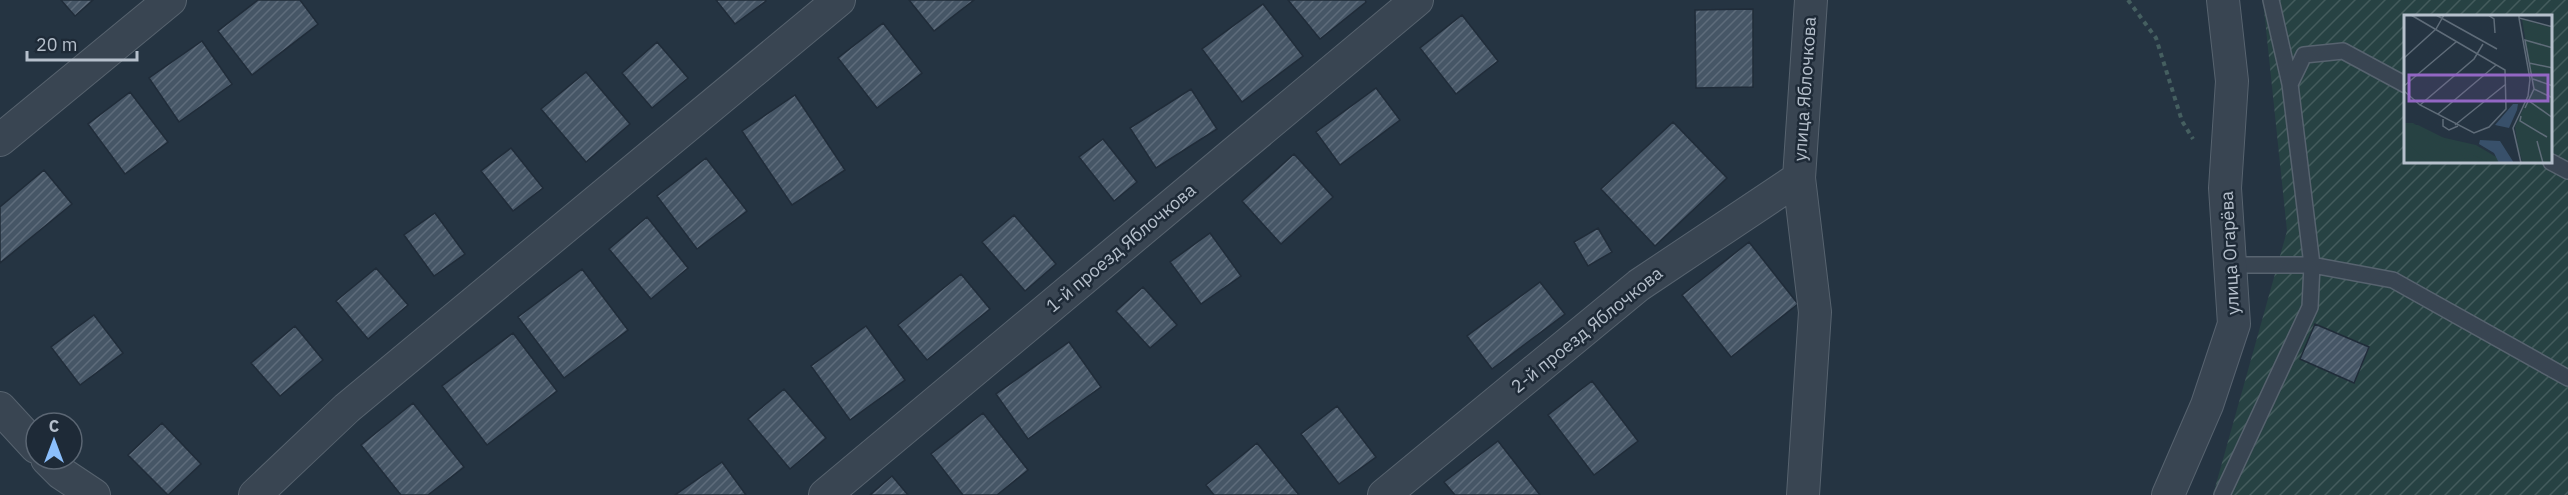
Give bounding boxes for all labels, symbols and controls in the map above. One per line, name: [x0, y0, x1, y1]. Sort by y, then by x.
inset map: [2404, 15, 2553, 164]
street label: улица Яблочкова: [1788, 16, 1821, 162]
scale bar: [27, 24, 136, 62]
text: 20 m: [36, 33, 78, 56]
street label: 1-й проезд Яблочкова: [1041, 178, 1200, 317]
street label: улица Огарёва: [2215, 190, 2244, 316]
street label: 2-й проезд Яблочкова: [1506, 261, 1667, 398]
north arrow: [24, 411, 84, 471]
text: С: [49, 416, 59, 436]

